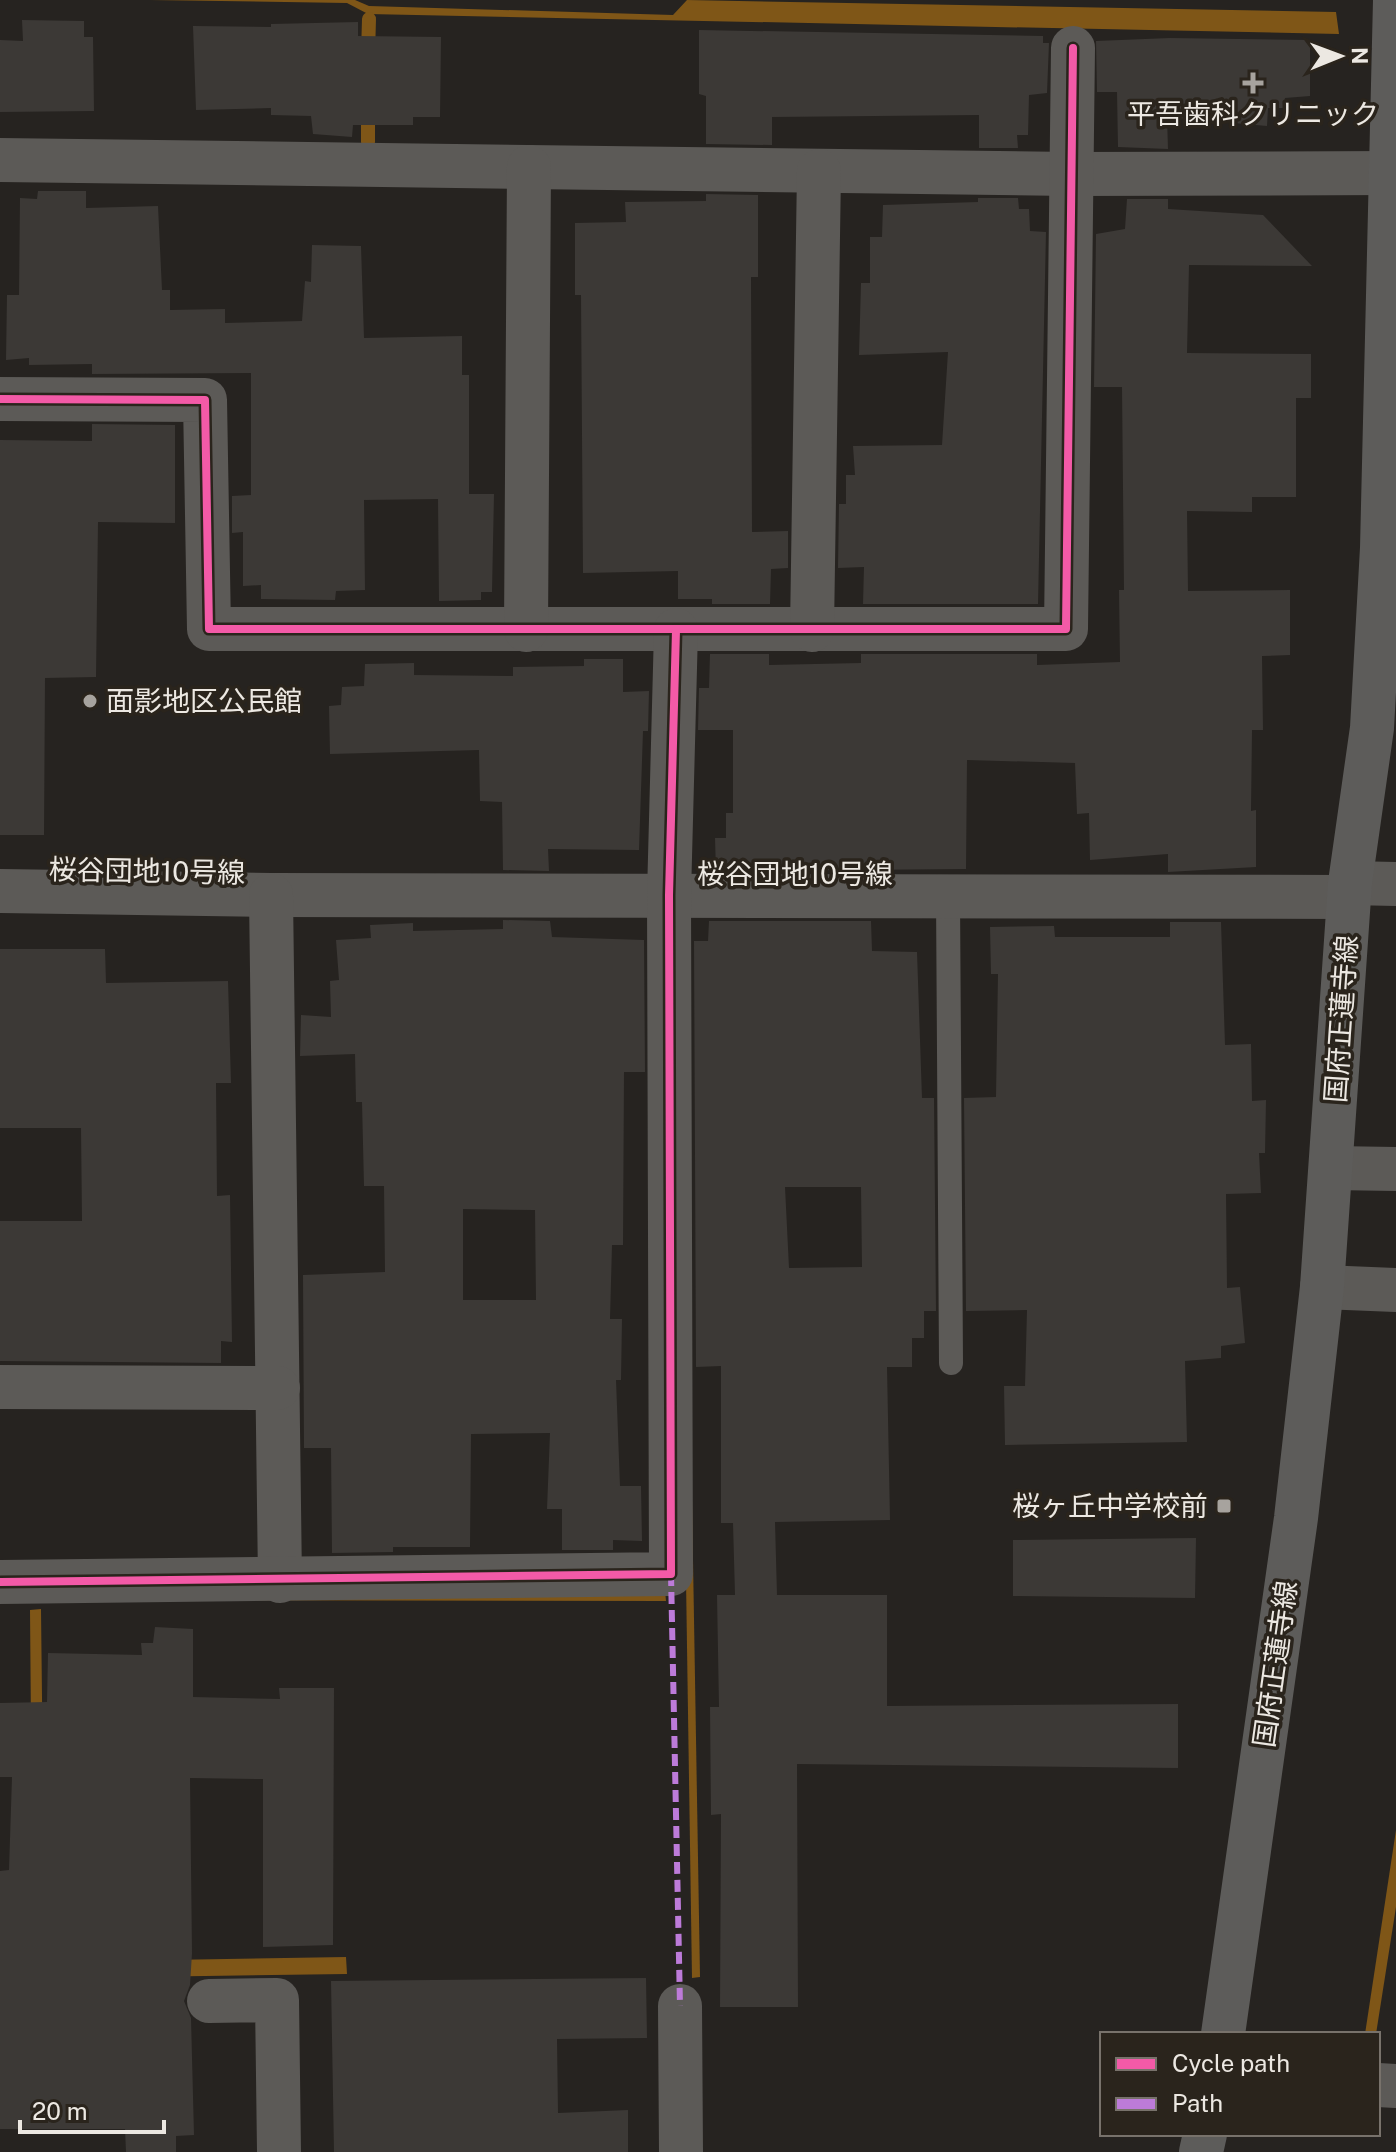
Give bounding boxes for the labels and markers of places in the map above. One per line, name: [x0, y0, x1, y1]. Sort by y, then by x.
marker: 平吾歯科クリニック: [1242, 72, 1264, 94]
place label: 平吾歯科クリニック: [1127, 97, 1379, 130]
place label: 面影地区公民館: [106, 684, 302, 717]
marker: 面影地区公民館: [81, 692, 99, 710]
place label: 桜ヶ丘中学校前: [1012, 1489, 1208, 1522]
marker: 桜ヶ丘中学校前: [1215, 1497, 1233, 1515]

